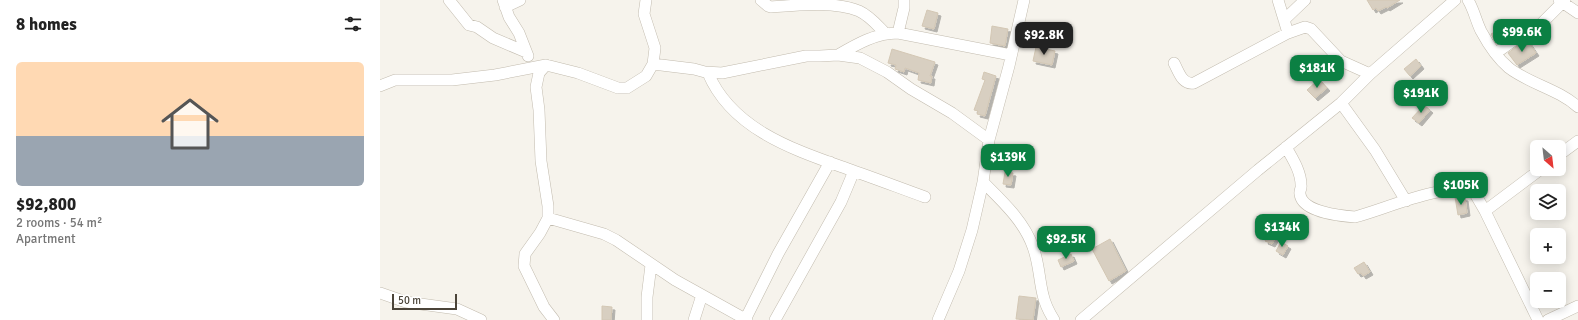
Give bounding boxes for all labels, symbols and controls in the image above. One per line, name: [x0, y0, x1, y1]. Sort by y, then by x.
icon: filters: [342, 13, 364, 35]
text: 8 homes: [16, 14, 77, 35]
pin: $99.6K: [1489, 19, 1555, 53]
pin: $92.8K: [1011, 22, 1077, 56]
text: $99.6K: [1502, 24, 1542, 40]
text: $92.8K: [1024, 27, 1064, 43]
pin: $181K: [1289, 55, 1345, 89]
text: $181K: [1299, 60, 1335, 76]
pin: $191K: [1393, 80, 1449, 114]
text: $191K: [1403, 85, 1439, 101]
icon: home: [154, 88, 226, 160]
north arrow: [1530, 140, 1566, 176]
map controls: [1530, 140, 1566, 308]
pin: $139K: [980, 144, 1036, 178]
text: $139K: [990, 149, 1026, 165]
pin: $105K: [1433, 172, 1489, 206]
text: $105K: [1443, 177, 1479, 193]
button: layers: [1530, 184, 1566, 220]
text: $92,800: [16, 194, 76, 215]
pin: $134K: [1254, 214, 1310, 248]
text: 2 rooms · 54 m²: [16, 215, 102, 231]
text: $134K: [1264, 219, 1300, 235]
pin: $92.5K: [1033, 226, 1099, 260]
button: +: [1530, 228, 1566, 264]
text: Apartment: [16, 231, 76, 247]
text: $92.5K: [1046, 231, 1086, 247]
button: −: [1530, 272, 1566, 308]
scale bar: [392, 292, 457, 311]
text: 50 m: [398, 294, 421, 307]

